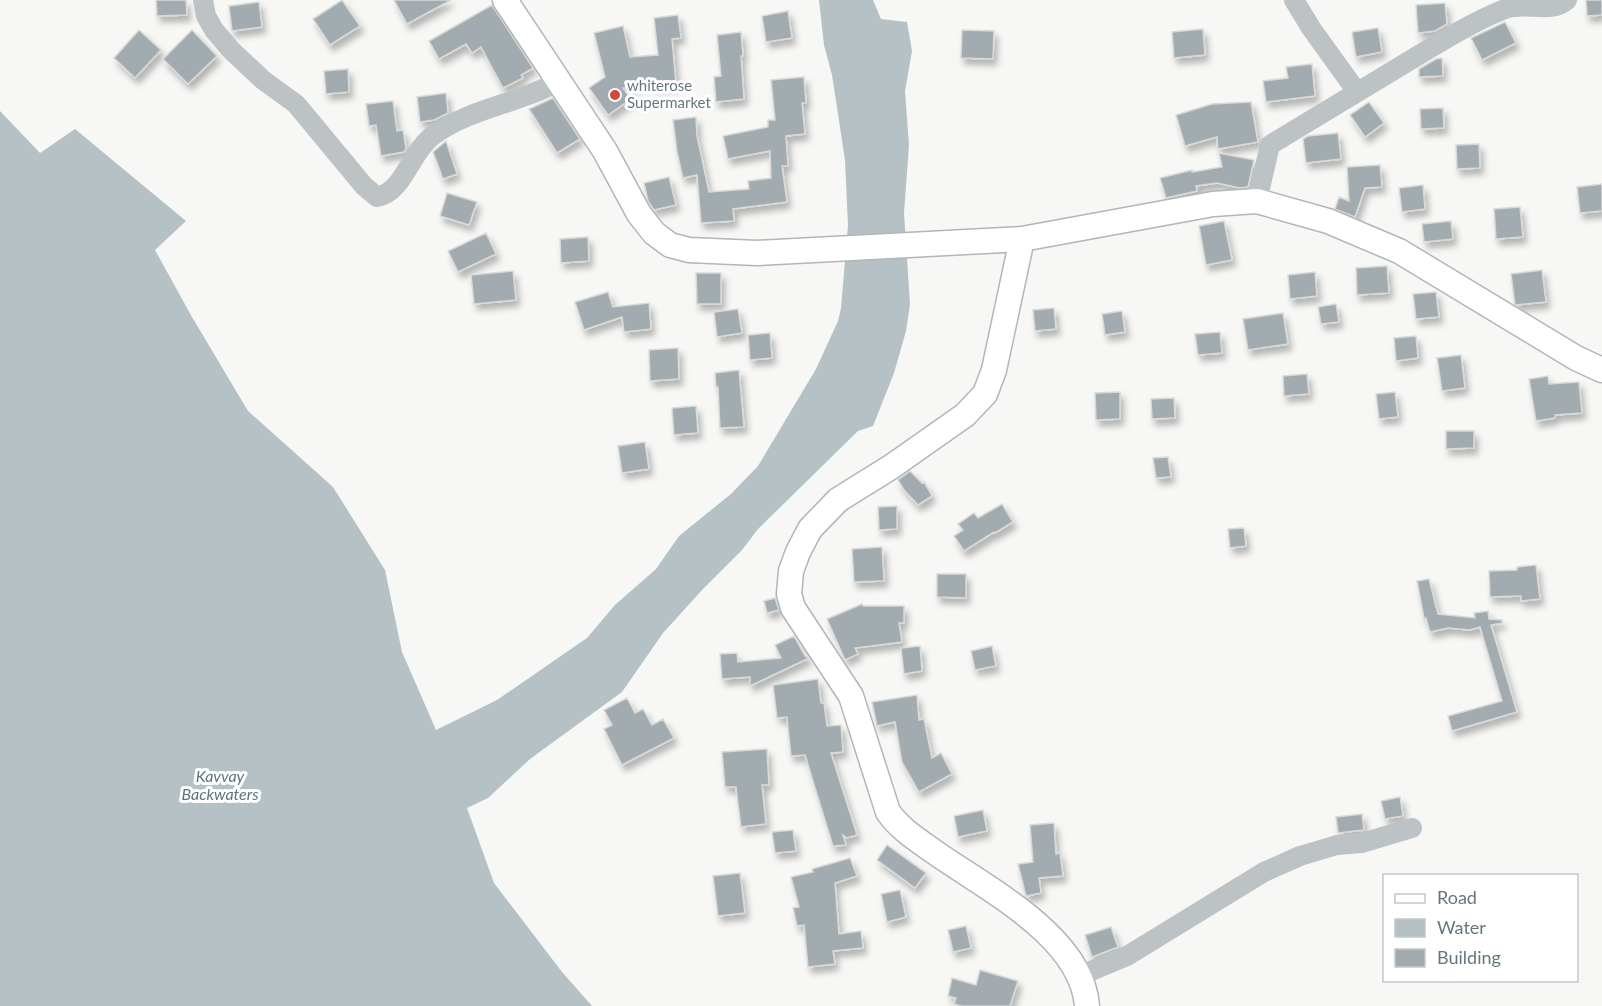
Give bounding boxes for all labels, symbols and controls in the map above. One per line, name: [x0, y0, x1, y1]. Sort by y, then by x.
place label: whiterose Supermarket: [627, 76, 711, 111]
marker: whiterose Supermarket: [608, 88, 622, 102]
water label: Kavvay Backwaters: [181, 766, 259, 803]
legend: [1383, 874, 1578, 982]
text: Road: [1437, 886, 1477, 908]
text: Water: [1437, 916, 1486, 938]
text: Building: [1437, 946, 1501, 968]

